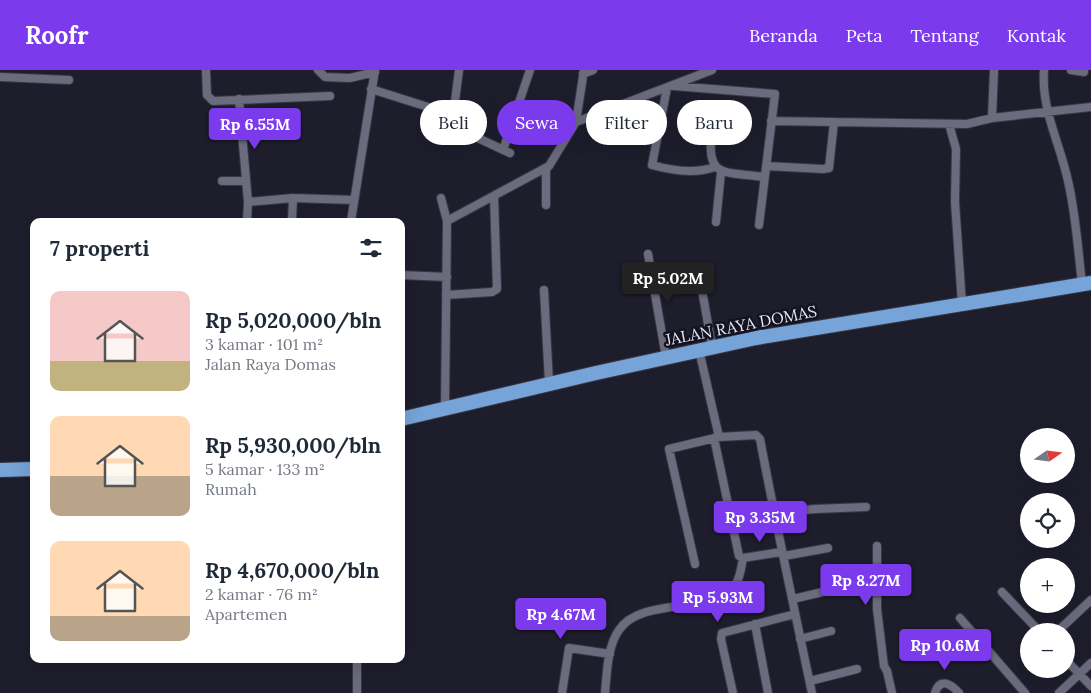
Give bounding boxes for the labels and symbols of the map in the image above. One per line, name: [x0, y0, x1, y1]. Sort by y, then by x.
pin: Rp 6.55M: [203, 108, 307, 150]
pin: Rp 5.02M: [616, 262, 720, 304]
street label: JALAN RAYA DOMAS: [663, 301, 818, 350]
north arrow: [1020, 428, 1075, 482]
pin: Rp 3.35M: [708, 500, 812, 543]
pin: Rp 8.27M: [814, 564, 918, 606]
pin: Rp 5.93M: [666, 580, 770, 623]
pin: Rp 4.67M: [509, 598, 613, 640]
pin: Rp 10.6M: [893, 628, 997, 671]

